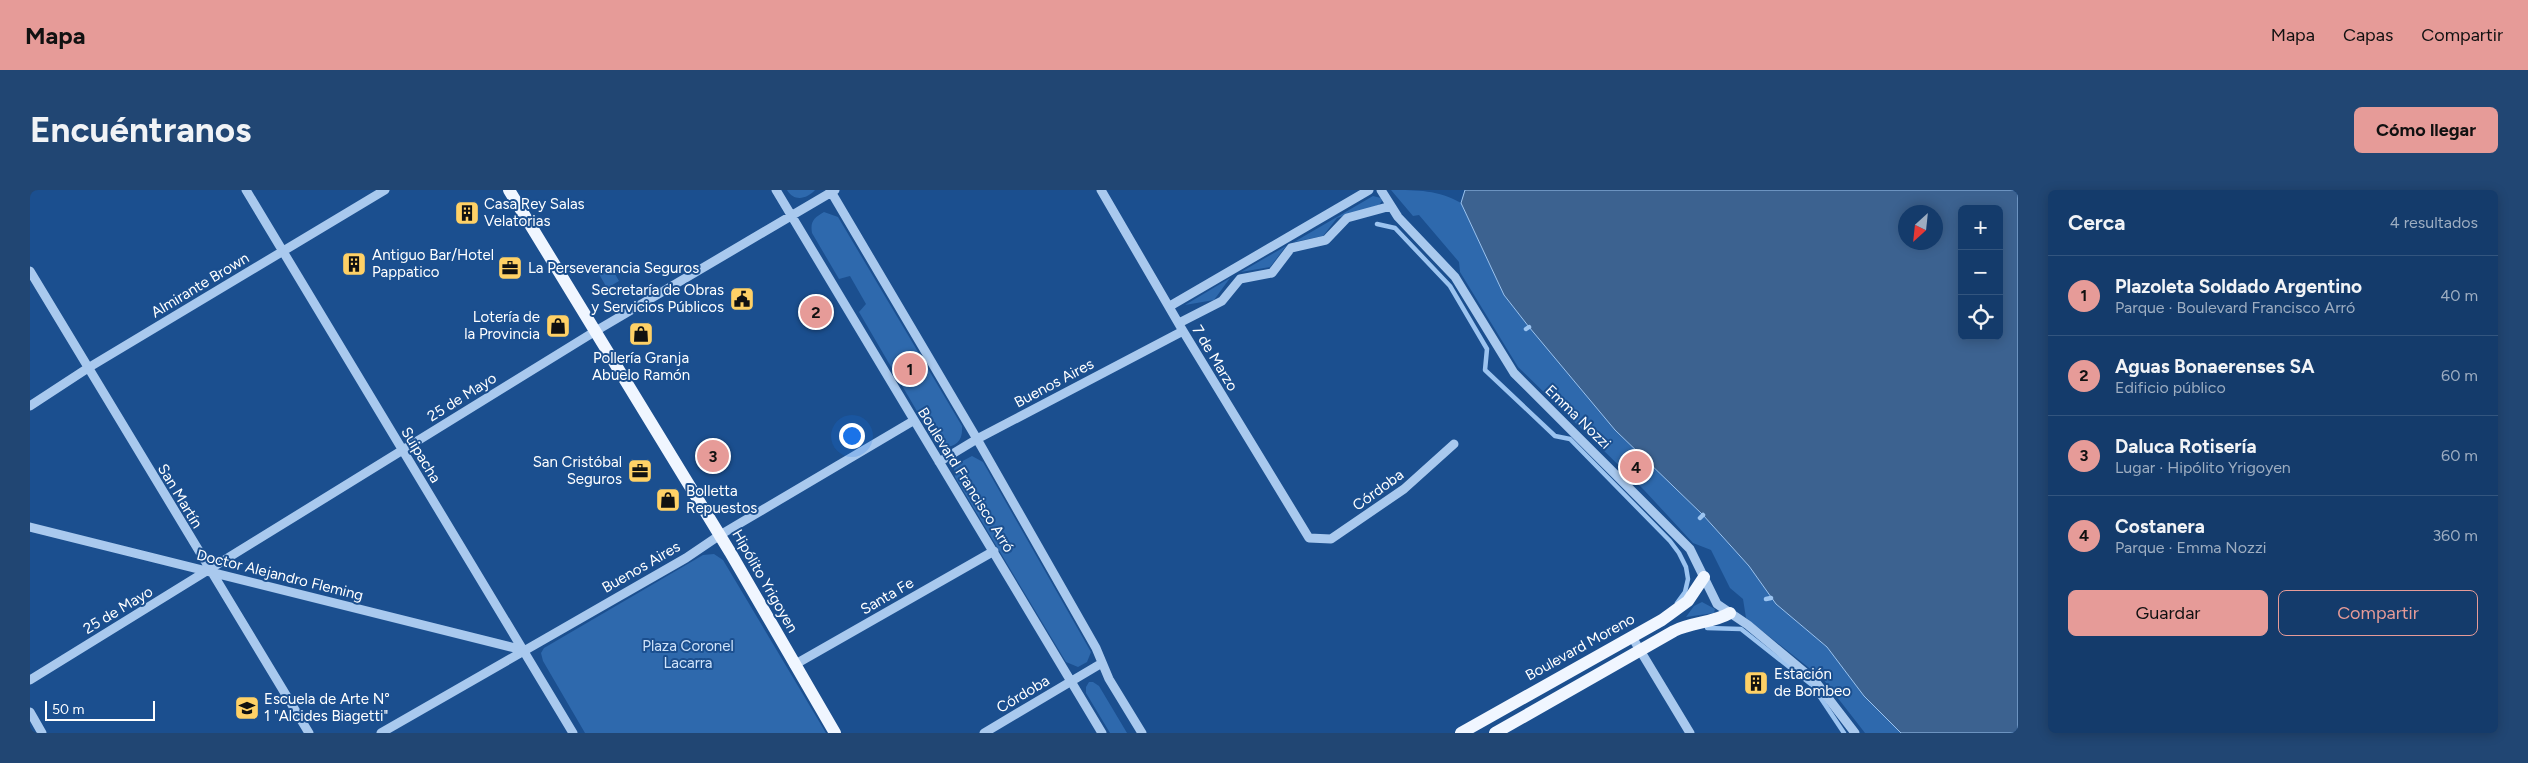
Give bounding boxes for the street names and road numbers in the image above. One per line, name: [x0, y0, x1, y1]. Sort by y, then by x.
street label: Almirante Brown: [148, 249, 252, 321]
street label: 7 de Marzo: [1188, 322, 1242, 395]
street label: Buenos Aires: [1011, 355, 1097, 411]
street label: 25 de Mayo: [424, 369, 500, 425]
street label: Emma Nozzi: [1541, 381, 1615, 453]
street label: Boulevard Francisco Arró: [914, 404, 1018, 556]
street label: Suipacha: [397, 424, 445, 486]
street label: San Martín: [154, 461, 206, 531]
street label: Córdoba: [1349, 466, 1407, 514]
street label: Hipólito Yrigoyen: [728, 526, 802, 636]
street label: Buenos Aires: [599, 537, 683, 597]
street label: Doctor Alejandro Fleming: [195, 546, 365, 604]
street label: Santa Fe: [857, 574, 917, 618]
street label: 25 de Mayo: [80, 582, 156, 638]
street label: Boulevard Moreno: [1522, 609, 1638, 684]
street label: Córdoba: [993, 671, 1053, 717]

